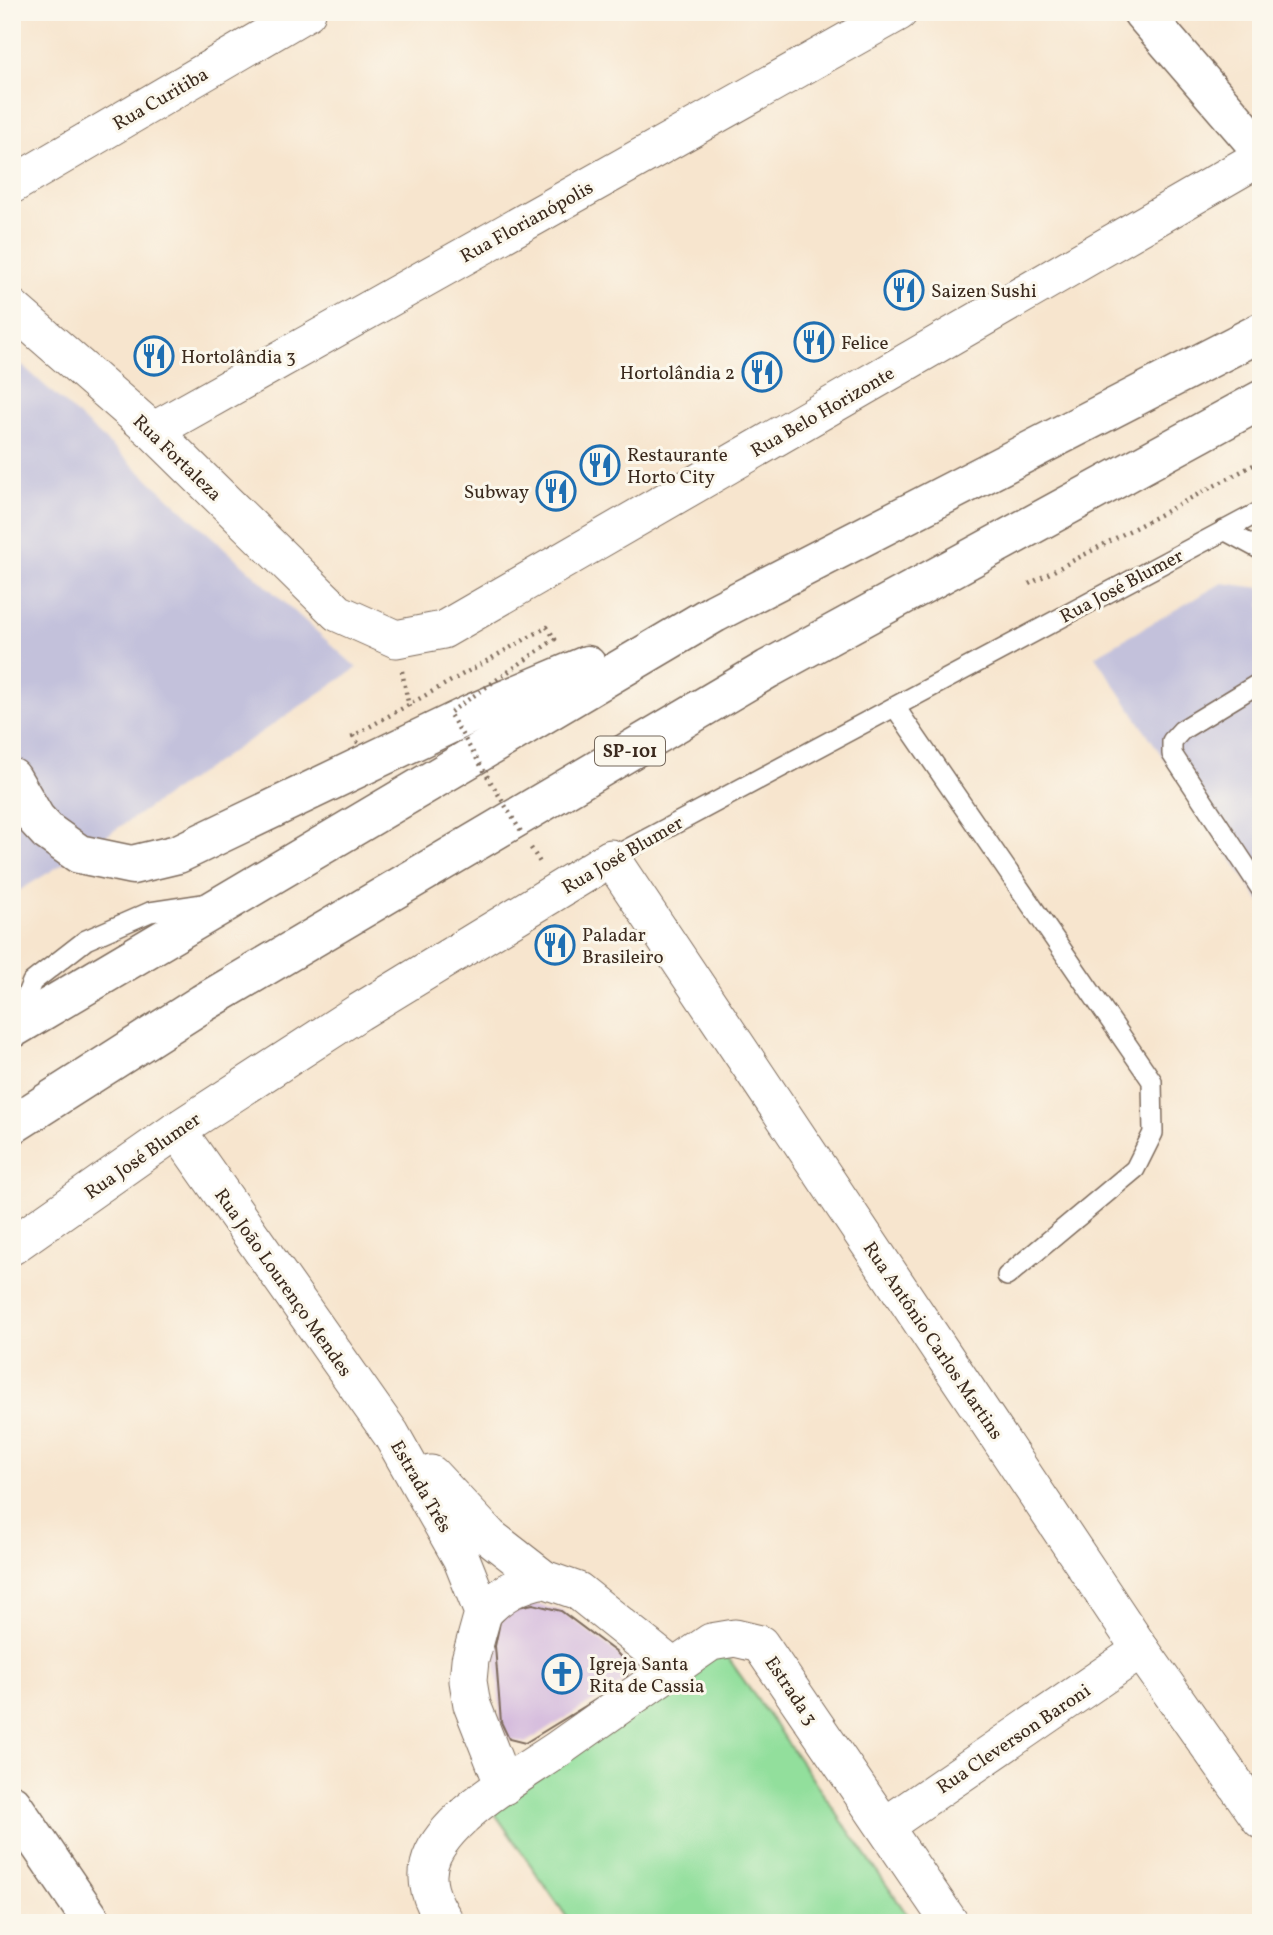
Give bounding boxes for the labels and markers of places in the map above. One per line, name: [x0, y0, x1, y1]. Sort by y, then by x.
restaurant icon: Saizen Sushi: [883, 269, 925, 311]
place label: Saizen Sushi: [931, 279, 1037, 305]
restaurant icon: Felice: [793, 321, 835, 363]
place label: Felice: [841, 331, 889, 357]
restaurant icon: Hortolândia 3: [133, 335, 175, 377]
place label: Hortolândia 3: [181, 345, 296, 371]
restaurant icon: Hortolândia 2: [741, 351, 783, 393]
place label: Hortolândia 2: [620, 361, 735, 387]
place label: Restaurante Horto City: [627, 443, 728, 491]
restaurant icon: Restaurante Horto City: [579, 444, 621, 486]
restaurant icon: Subway: [535, 470, 577, 512]
place label: Subway: [464, 480, 529, 506]
place label: Paladar Brasileiro: [582, 923, 664, 971]
restaurant icon: Paladar Brasileiro: [534, 924, 576, 966]
place label: Igreja Santa Rita de Cassia: [589, 1652, 704, 1700]
church icon: Igreja Santa Rita de Cassia: [541, 1653, 583, 1695]

